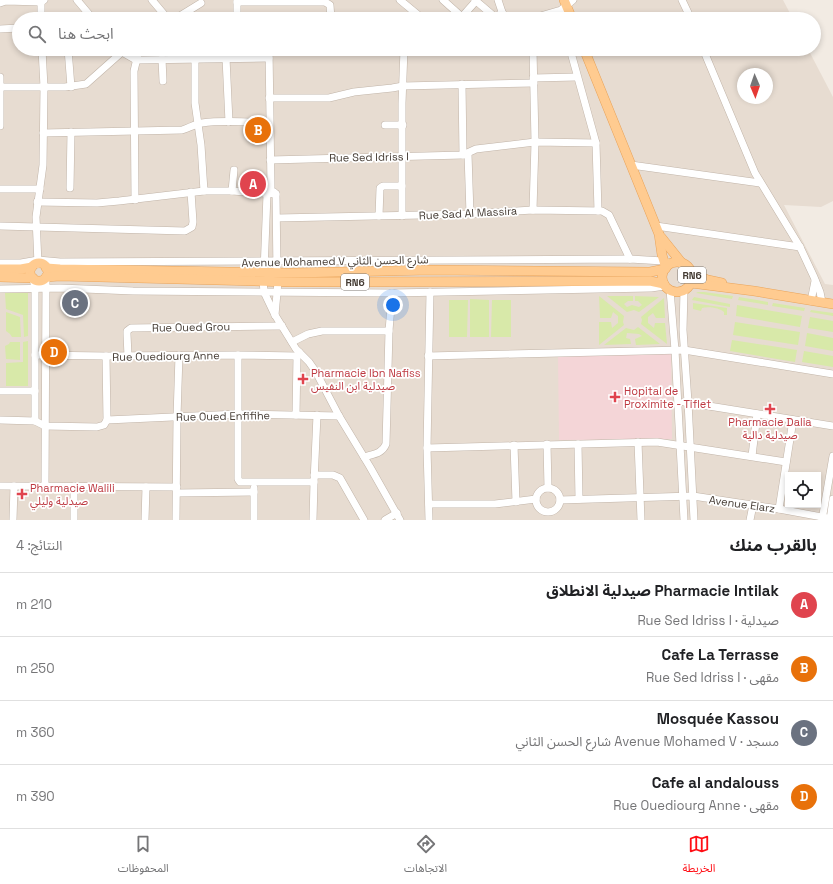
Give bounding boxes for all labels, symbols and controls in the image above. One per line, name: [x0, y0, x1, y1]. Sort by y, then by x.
search box: [12, 12, 821, 56]
icon: search: [26, 23, 48, 45]
text: ابحث هنا: [58, 24, 114, 43]
north arrow: [737, 68, 773, 104]
pin: B: [245, 115, 271, 145]
street label: Rue Sed Idriss I: [329, 149, 409, 165]
pin: A: [240, 169, 266, 199]
street label: Rue Sad Al Massira: [418, 203, 518, 223]
street label: Avenue Mohamed V شارع الحسن الثاني: [241, 252, 429, 272]
road number: RN6: [678, 267, 706, 283]
road number: RN6: [341, 274, 369, 290]
pin: C: [62, 288, 88, 318]
your location: [383, 295, 403, 315]
street label: Rue Oued Grou: [152, 319, 230, 335]
pin: D: [41, 337, 67, 367]
street label: Rue Ouediourg Anne: [112, 348, 220, 364]
place label: Pharmacie Ibn Nafiss صيدلية ابن النفيس: [311, 366, 421, 393]
marker: Pharmacie Ibn Nafiss صيدلية ابن النفيس: [298, 374, 308, 384]
place label: Hopital de Proximite - Tiflet: [624, 384, 711, 411]
marker: Hopital de Proximite - Tiflet: [609, 391, 621, 403]
marker: Pharmacie Dalia صيدلية دالية: [765, 404, 775, 414]
street label: Rue Oued Enfifihe: [176, 408, 270, 424]
place label: Pharmacie Dalia صيدلية دالية: [728, 415, 812, 442]
map controls: [785, 472, 821, 508]
button: locate: [785, 472, 821, 508]
place label: Pharmacie Walili صيدلية وليلي: [30, 481, 115, 511]
marker: Pharmacie Walili صيدلية وليلي: [17, 489, 27, 499]
street label: Avenue Elarz: [708, 492, 776, 516]
text: بالقرب منك: [730, 534, 817, 556]
text: النتائج: 4: [16, 537, 62, 554]
text: Pharmacie Intilak صيدلية الانطلاق: [546, 581, 779, 600]
text: 210 m: [16, 596, 52, 613]
text: A: [800, 596, 808, 613]
text: صيدلية · Rue Sed Idriss I: [637, 612, 779, 629]
text: Cafe La Terrasse: [662, 645, 779, 664]
text: 250 m: [16, 660, 55, 677]
text: B: [800, 660, 808, 677]
text: مقهى · Rue Sed Idriss I: [646, 669, 779, 686]
text: Mosquée Kassou: [657, 709, 779, 728]
text: 360 m: [16, 724, 55, 741]
text: C: [800, 724, 808, 741]
text: مسجد · Avenue Mohamed V شارع الحسن الثاني: [516, 733, 779, 750]
text: Cafe al andalouss: [652, 773, 779, 792]
text: 390 m: [16, 788, 55, 805]
text: D: [800, 788, 808, 805]
text: مقهى · Rue Ouediourg Anne: [613, 797, 779, 814]
tab: المحفوظات: [118, 833, 169, 880]
tab: الاتجاهات: [404, 833, 447, 880]
tab: الخريطة: [682, 833, 715, 880]

